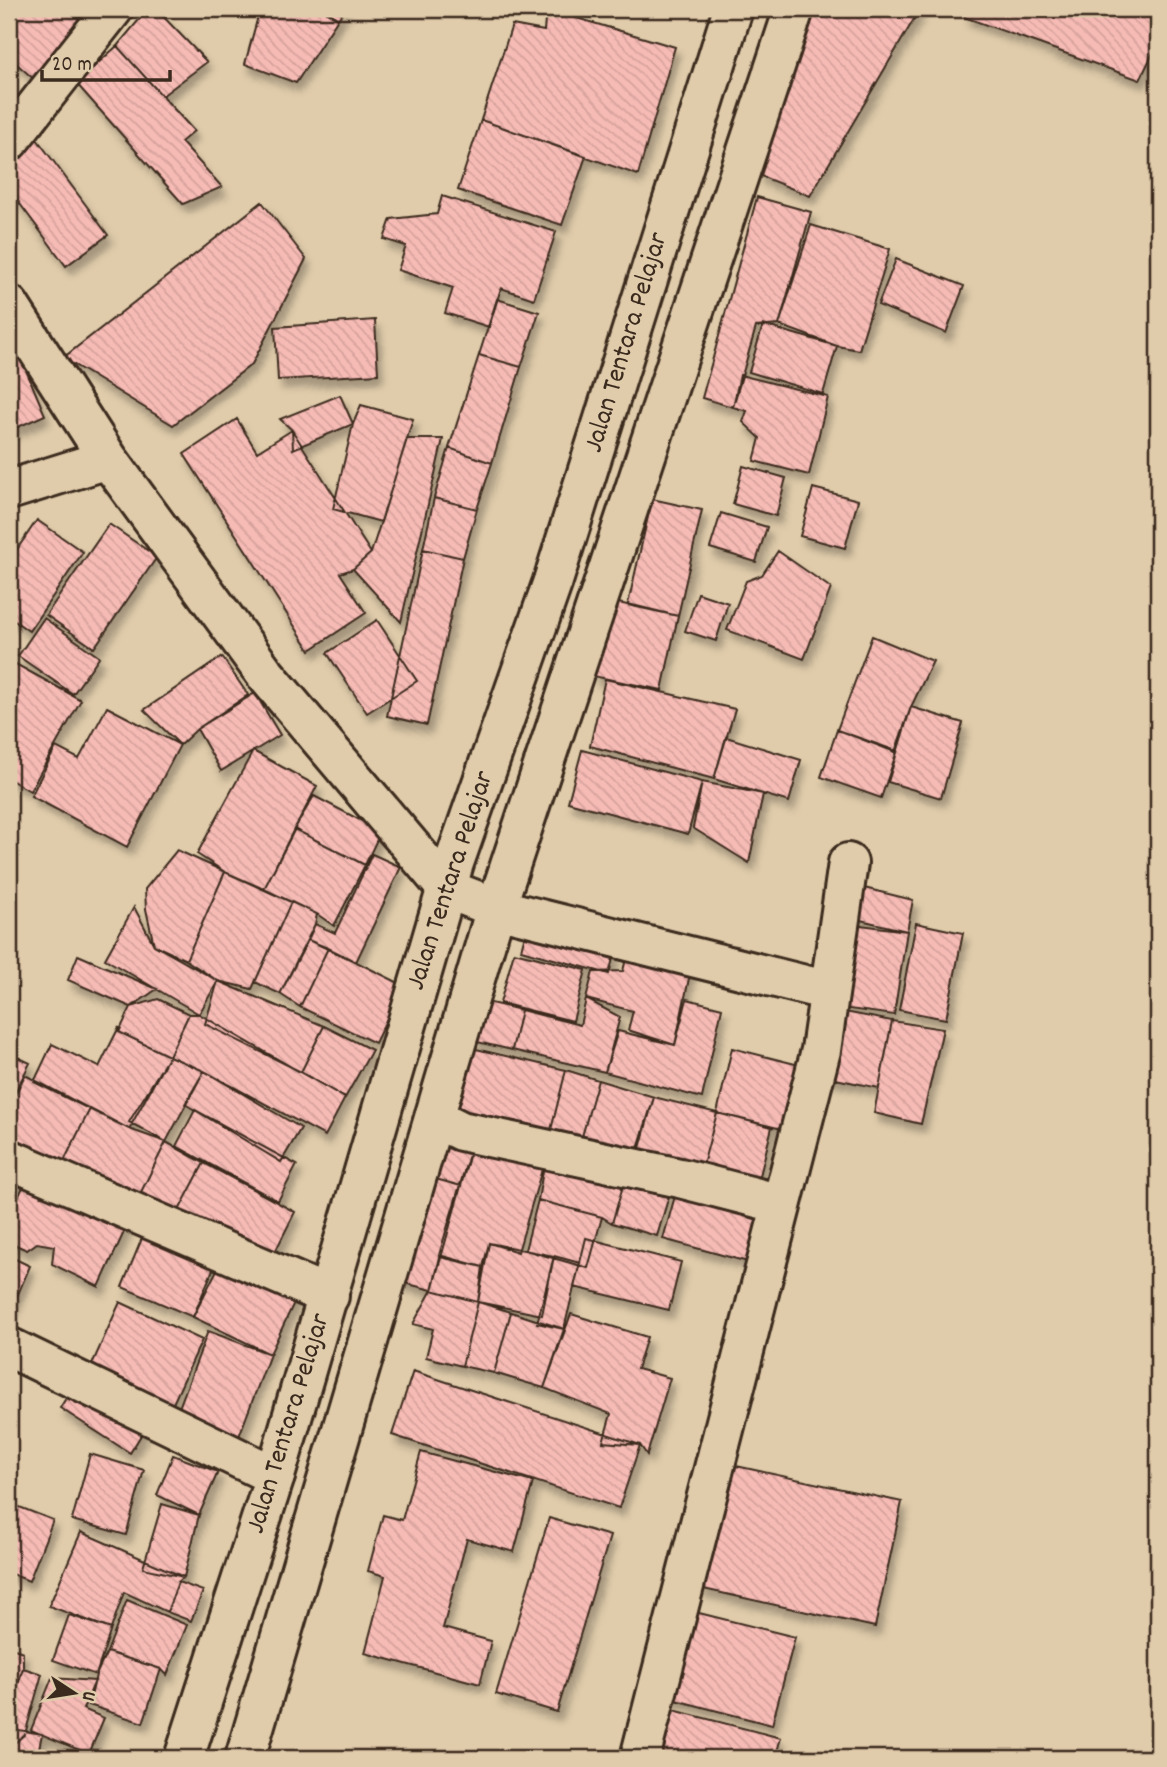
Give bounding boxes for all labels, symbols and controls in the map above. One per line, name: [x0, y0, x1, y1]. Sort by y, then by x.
scale bar: [42, 38, 170, 82]
text: 20 m: [52, 51, 92, 81]
street label: Jalan Tentara Pelajar: [576, 228, 681, 458]
street label: Jalan Tentara Pelajar: [398, 766, 506, 996]
street label: Jalan Tentara Pelajar: [238, 1309, 343, 1539]
north arrow: [38, 1658, 108, 1728]
text: U: [73, 1689, 101, 1703]

